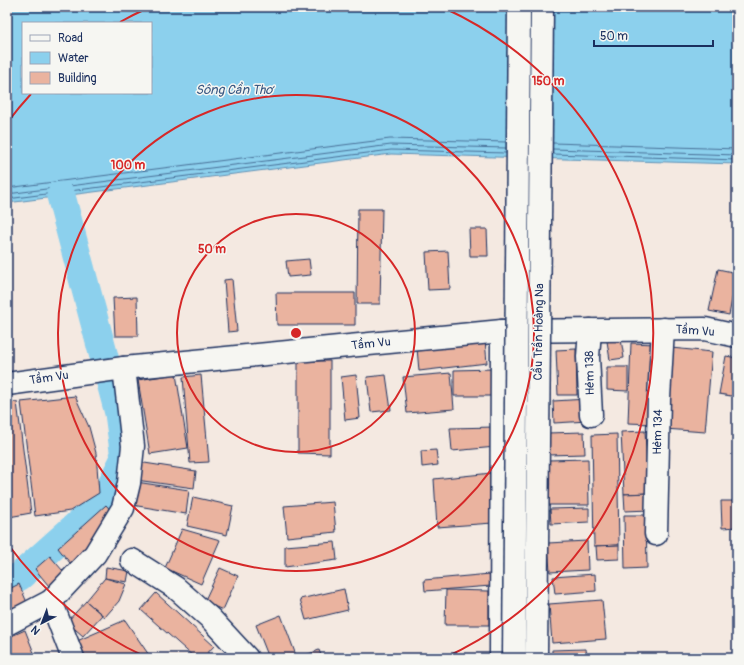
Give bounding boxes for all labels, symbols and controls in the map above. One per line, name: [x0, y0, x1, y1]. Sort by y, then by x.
legend: [22, 22, 152, 94]
scale bar: [594, 22, 713, 48]
text: 50 m: [600, 29, 628, 44]
text: Road: [58, 31, 83, 46]
text: Water: [58, 51, 89, 66]
text: Building: [58, 71, 97, 86]
text: 150 m: [532, 74, 565, 89]
water label: Sông Cần Thơ: [196, 81, 275, 98]
text: 100 m: [111, 158, 146, 173]
text: 50 m: [198, 242, 226, 257]
street label: Cầu Trần Hoàng Na: [529, 283, 547, 381]
street label: Tầm Vu: [675, 320, 715, 340]
centre of rings: [289, 326, 303, 340]
street label: Tầm Vu: [350, 332, 391, 354]
street label: Hẻm 138: [582, 351, 598, 395]
street label: Tầm Vu: [28, 366, 70, 388]
street label: Hẻm 134: [650, 409, 666, 455]
north arrow: [22, 603, 62, 643]
text: N: [28, 622, 43, 637]

